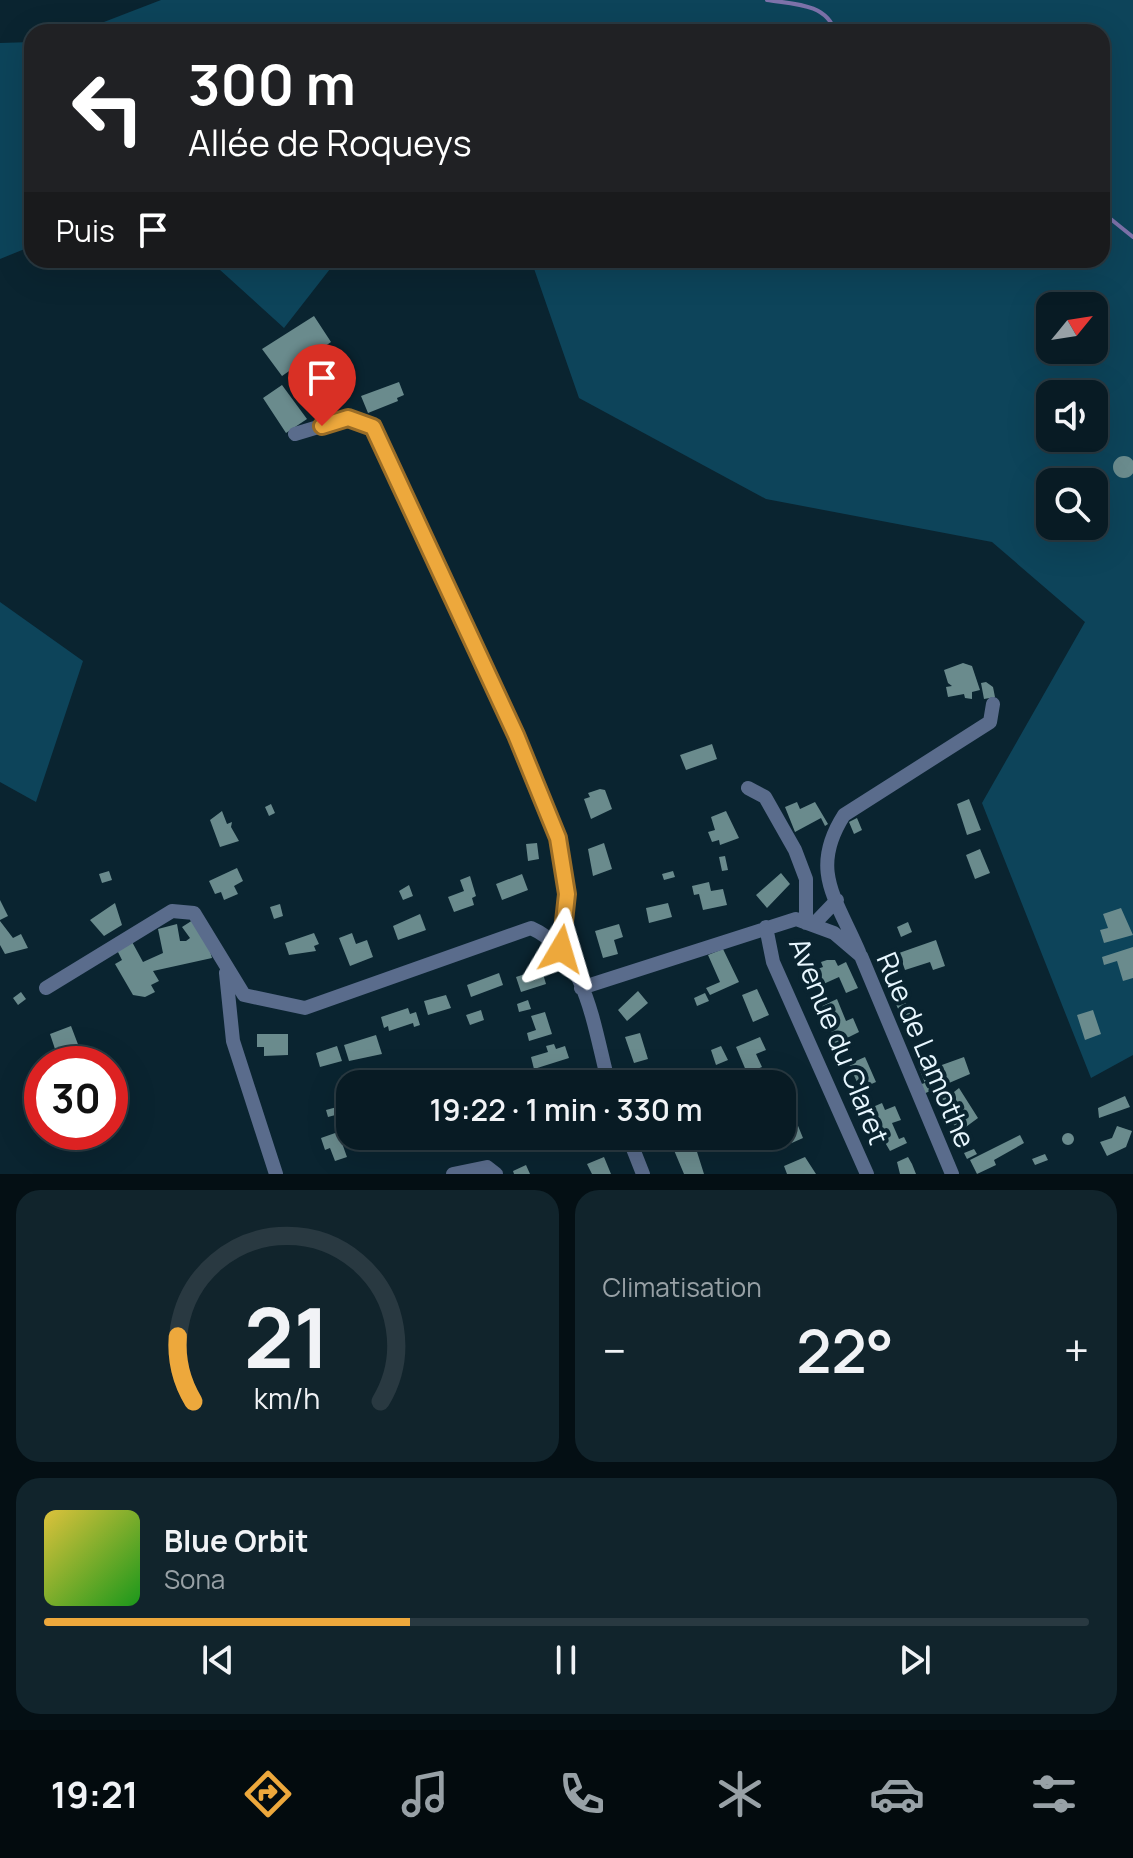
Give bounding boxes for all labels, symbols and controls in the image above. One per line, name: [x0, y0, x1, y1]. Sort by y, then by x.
text: 300 m: [188, 45, 356, 122]
icon: left: [56, 56, 160, 160]
text: Allée de Roqueys: [188, 118, 472, 167]
icon: arrive: [131, 208, 175, 252]
text: Puis: [56, 210, 115, 251]
north arrow: [1036, 292, 1108, 364]
map controls: [1036, 292, 1108, 540]
pin: [288, 344, 356, 426]
icon: arrive: [300, 356, 344, 400]
button: sound: [1036, 380, 1108, 452]
button: search: [1036, 468, 1108, 540]
position arrow: [519, 907, 603, 991]
street label: Avenue du Claret: [781, 932, 899, 1150]
street label: Rue de Lamothe: [869, 946, 985, 1153]
speed limit sign: 30: [24, 1046, 128, 1150]
text: 19:22 · 1 min · 330 m: [429, 1089, 703, 1130]
text: Climatisation: [603, 1269, 762, 1305]
text: 21: [244, 1279, 330, 1393]
text: 22°: [796, 1309, 894, 1391]
text: −: [603, 1320, 626, 1380]
text: +: [1064, 1320, 1089, 1380]
text: km/h: [254, 1379, 320, 1418]
text: Blue Orbit: [164, 1520, 309, 1561]
text: Sona: [164, 1561, 225, 1597]
icon: previous: [196, 1638, 240, 1682]
icon: pause: [544, 1638, 588, 1682]
icon: next: [893, 1638, 937, 1682]
icon: directions: [240, 1766, 296, 1822]
icon: music: [397, 1766, 453, 1822]
icon: phone: [554, 1766, 610, 1822]
icon: climate: [712, 1766, 768, 1822]
icon: car: [869, 1766, 925, 1822]
icon: filters: [1026, 1766, 1082, 1822]
text: 19:21: [51, 1770, 138, 1819]

